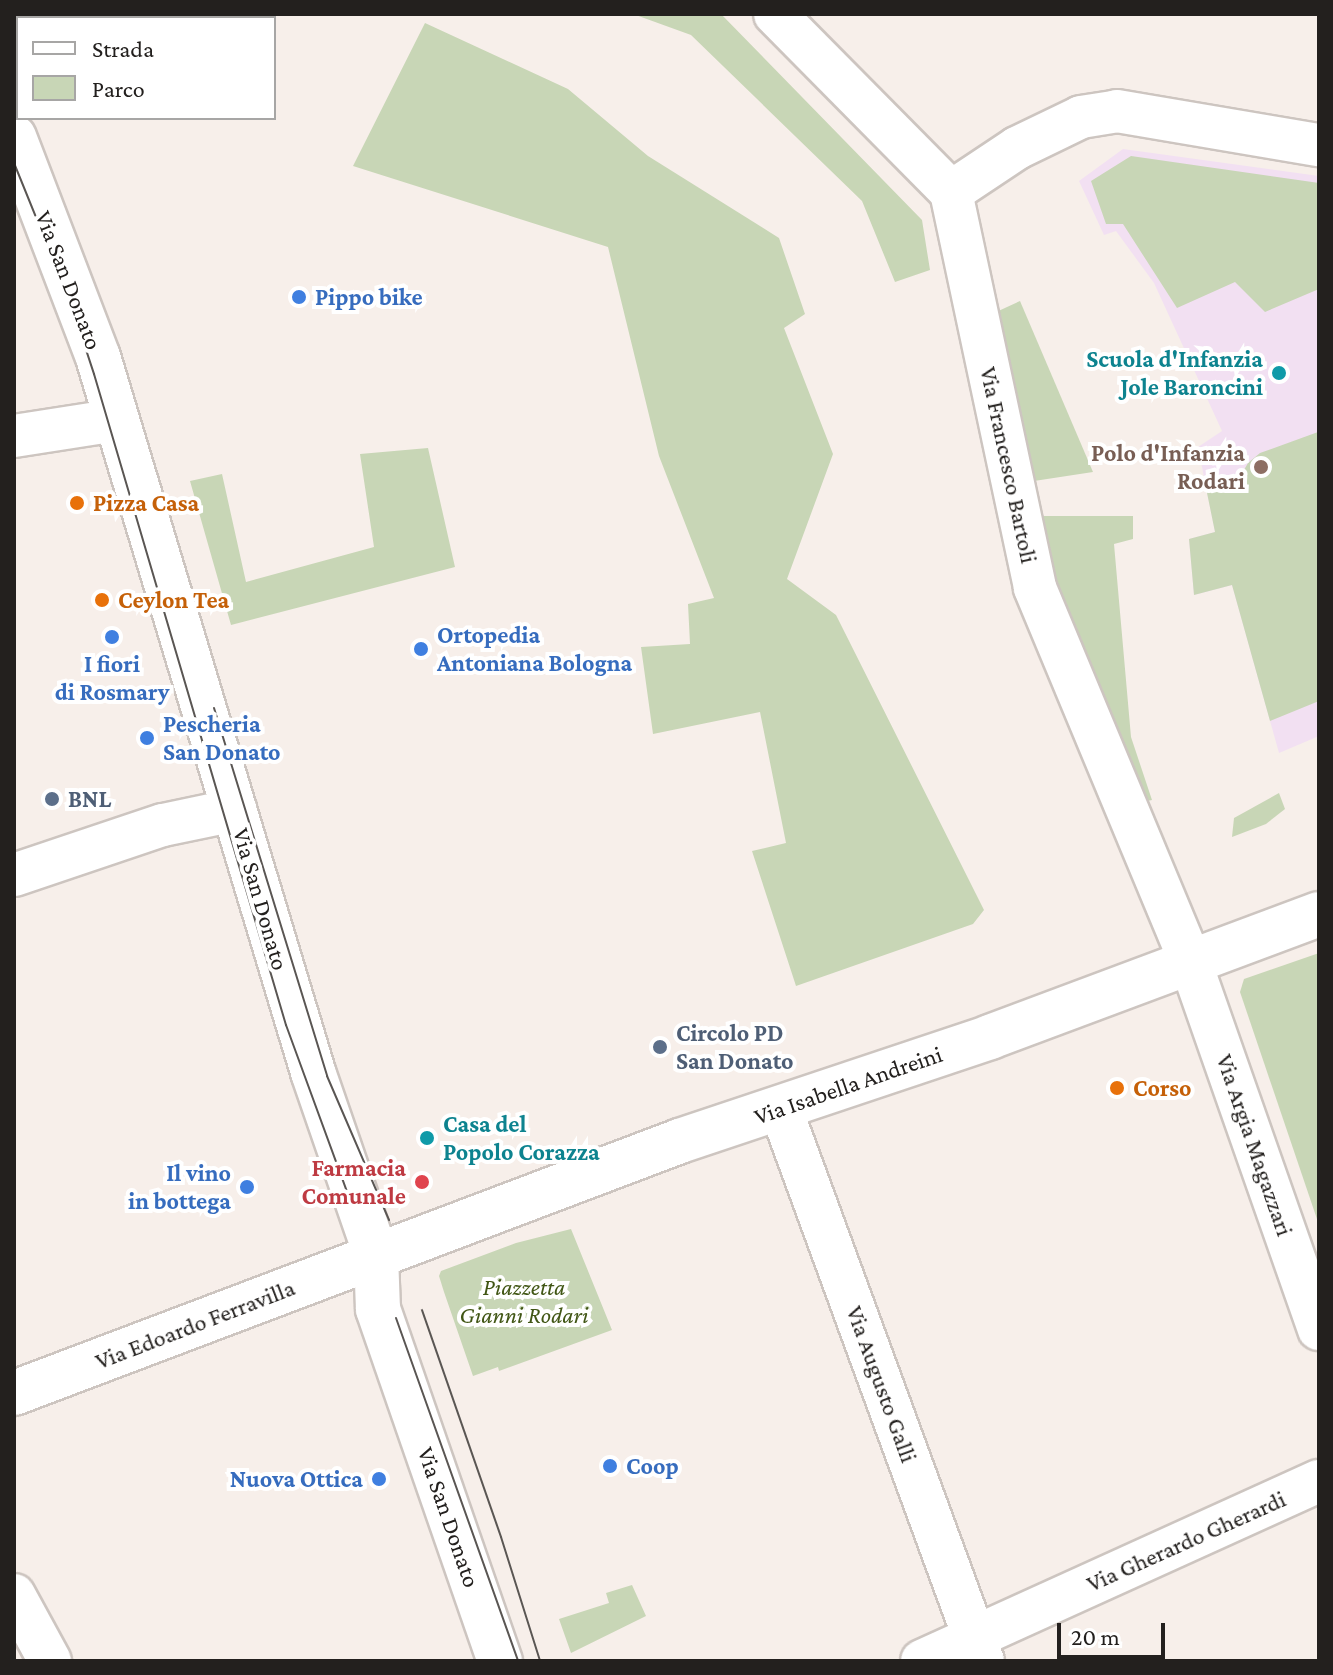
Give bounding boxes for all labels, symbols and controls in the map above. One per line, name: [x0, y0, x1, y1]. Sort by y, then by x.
legend: [16, 16, 276, 120]
text: Strada: [92, 35, 154, 62]
text: Parco: [92, 75, 145, 102]
street label: Via San Donato: [29, 206, 109, 354]
place label: Pippo bike: [315, 283, 423, 311]
marker: Pippo bike: [290, 288, 308, 306]
place label: Scuola d'Infanzia Jole Baroncini: [1086, 345, 1263, 401]
street label: Via Francesco Bartoli: [974, 364, 1044, 566]
marker: Scuola d'Infanzia Jole Baroncini: [1270, 364, 1288, 382]
place label: Polo d'Infanzia Rodari: [1091, 439, 1245, 495]
marker: Polo d'Infanzia Rodari: [1252, 458, 1270, 476]
place label: Pizza Casa: [93, 489, 199, 517]
marker: Pizza Casa: [68, 494, 86, 512]
place label: Ceylon Tea: [118, 586, 229, 614]
marker: Ceylon Tea: [93, 591, 111, 609]
place label: Ortopedia Antoniana Bologna: [437, 621, 632, 677]
marker: I fiori di Rosmary: [103, 628, 121, 646]
marker: Ortopedia Antoniana Bologna: [412, 640, 430, 658]
place label: I fiori di Rosmary: [55, 650, 169, 706]
place label: Pescheria San Donato: [163, 710, 280, 766]
marker: Pescheria San Donato: [138, 729, 156, 747]
place label: BNL: [68, 785, 111, 813]
marker: BNL: [43, 790, 61, 808]
street label: Via San Donato: [227, 825, 295, 973]
place label: Circolo PD San Donato: [676, 1019, 793, 1075]
marker: Circolo PD San Donato: [651, 1038, 669, 1056]
street label: Via Isabella Andreini: [750, 1039, 946, 1131]
street label: Via Argia Magazzari: [1210, 1050, 1300, 1240]
place label: Corso: [1133, 1074, 1192, 1102]
marker: Corso: [1108, 1079, 1126, 1097]
place label: Casa del Popolo Corazza: [443, 1110, 600, 1166]
marker: Casa del Popolo Corazza: [418, 1129, 436, 1147]
place label: Farmacia Comunale: [301, 1154, 406, 1210]
place label: Il vino in bottega: [128, 1159, 231, 1215]
marker: Farmacia Comunale: [413, 1173, 431, 1191]
marker: Il vino in bottega: [238, 1178, 256, 1196]
street label: Via Edoardo Ferravilla: [91, 1273, 299, 1375]
park label: Piazzetta Gianni Rodari: [460, 1273, 588, 1329]
street label: Via Augusto Galli: [840, 1302, 924, 1466]
street label: Via San Donato: [412, 1443, 486, 1591]
place label: Coop: [626, 1452, 679, 1480]
marker: Coop: [601, 1457, 619, 1475]
place label: Nuova Ottica: [230, 1465, 363, 1493]
marker: Nuova Ottica: [370, 1470, 388, 1488]
street label: Via Gherardo Gherardi: [1082, 1484, 1290, 1598]
scale bar: [1061, 1607, 1169, 1657]
text: 20 m: [1071, 1623, 1120, 1650]

